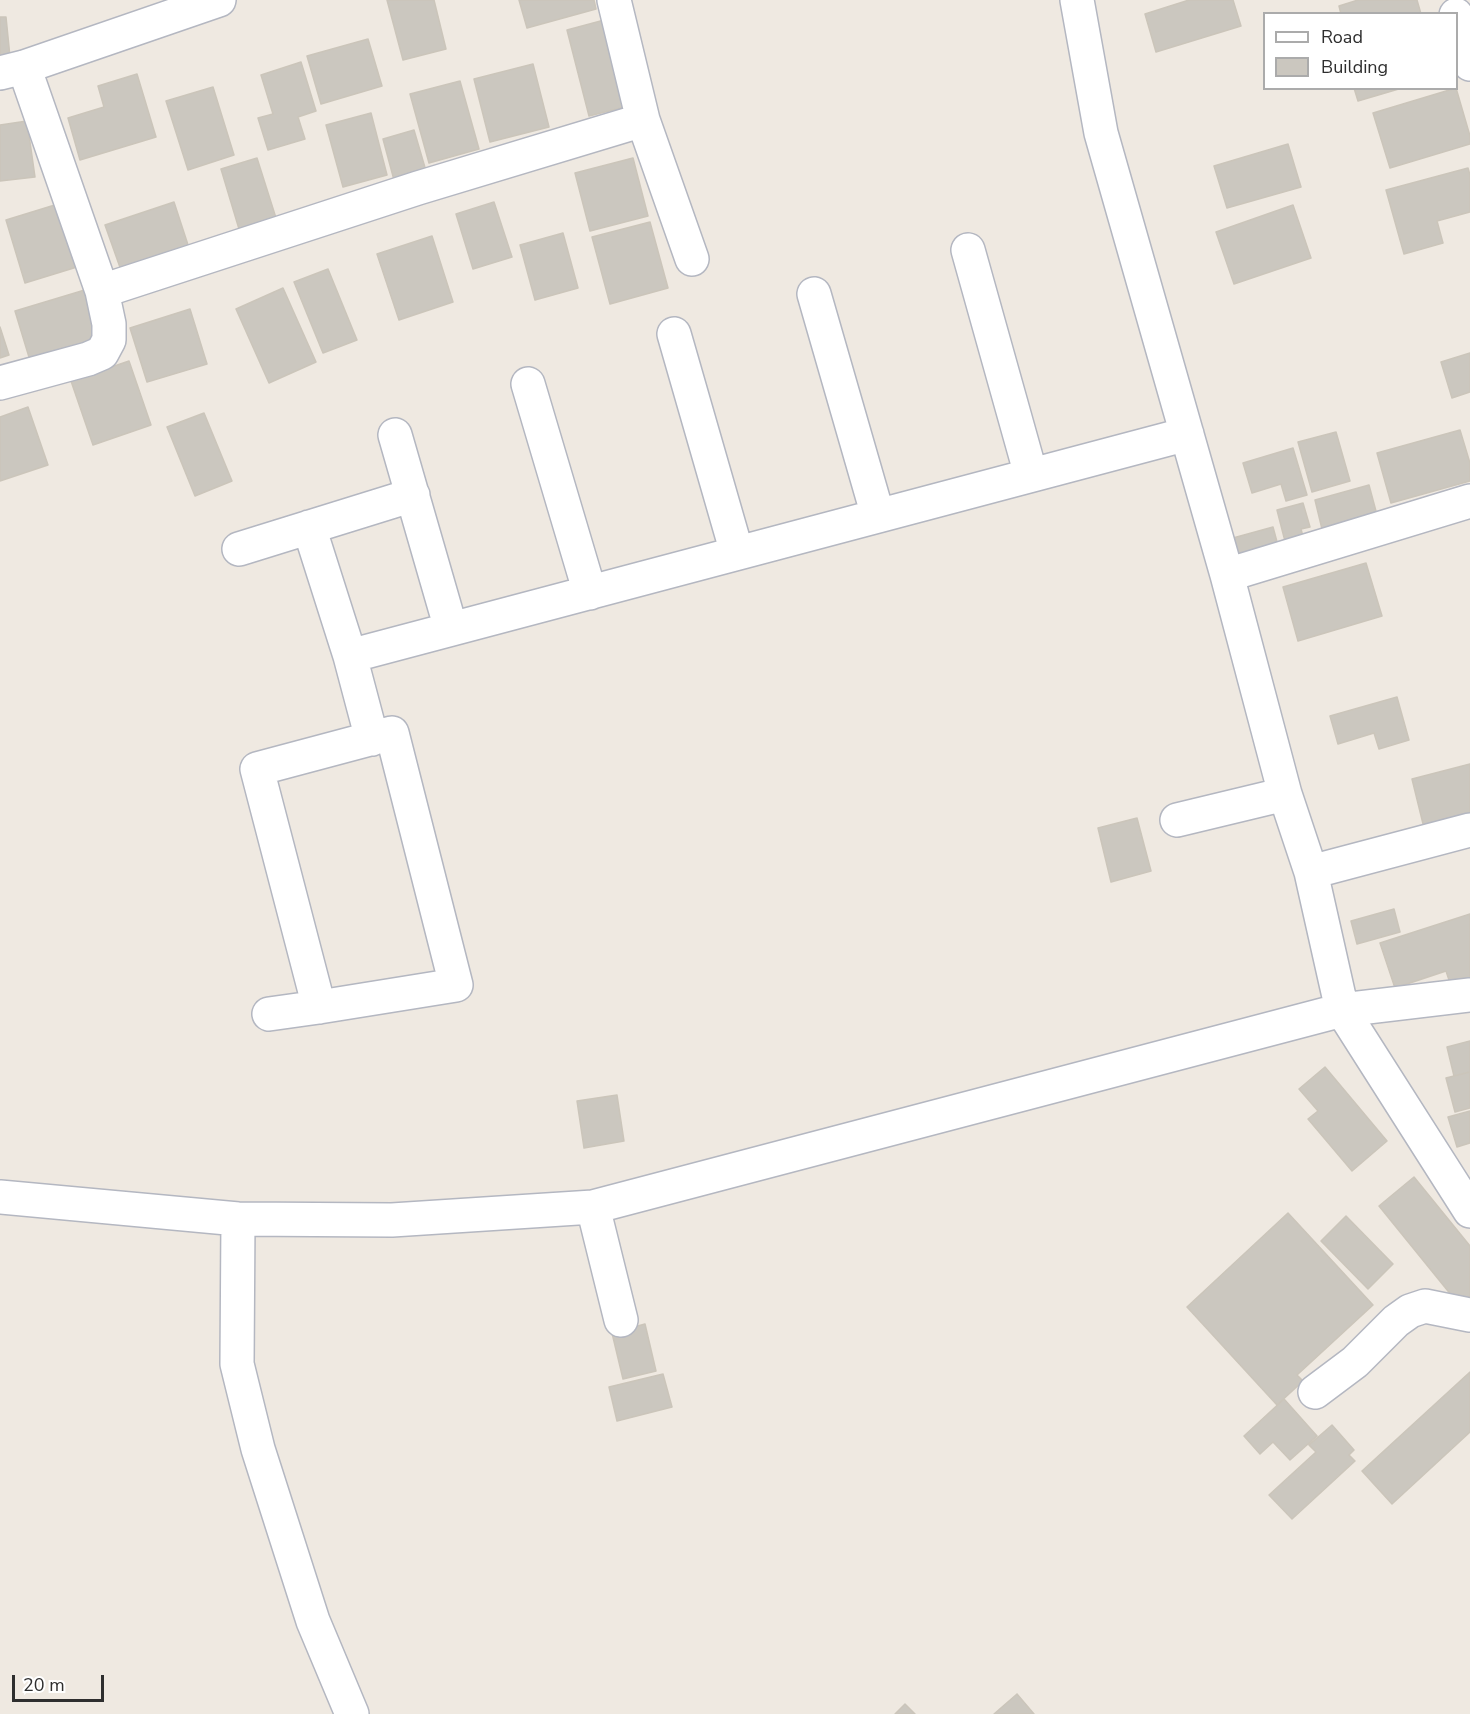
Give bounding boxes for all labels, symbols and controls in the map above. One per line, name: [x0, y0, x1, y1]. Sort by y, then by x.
legend: [1263, 12, 1458, 90]
text: Road: [1321, 25, 1363, 49]
text: Building: [1321, 55, 1388, 79]
scale bar: [15, 1663, 106, 1701]
text: 20 m: [23, 1673, 65, 1697]

